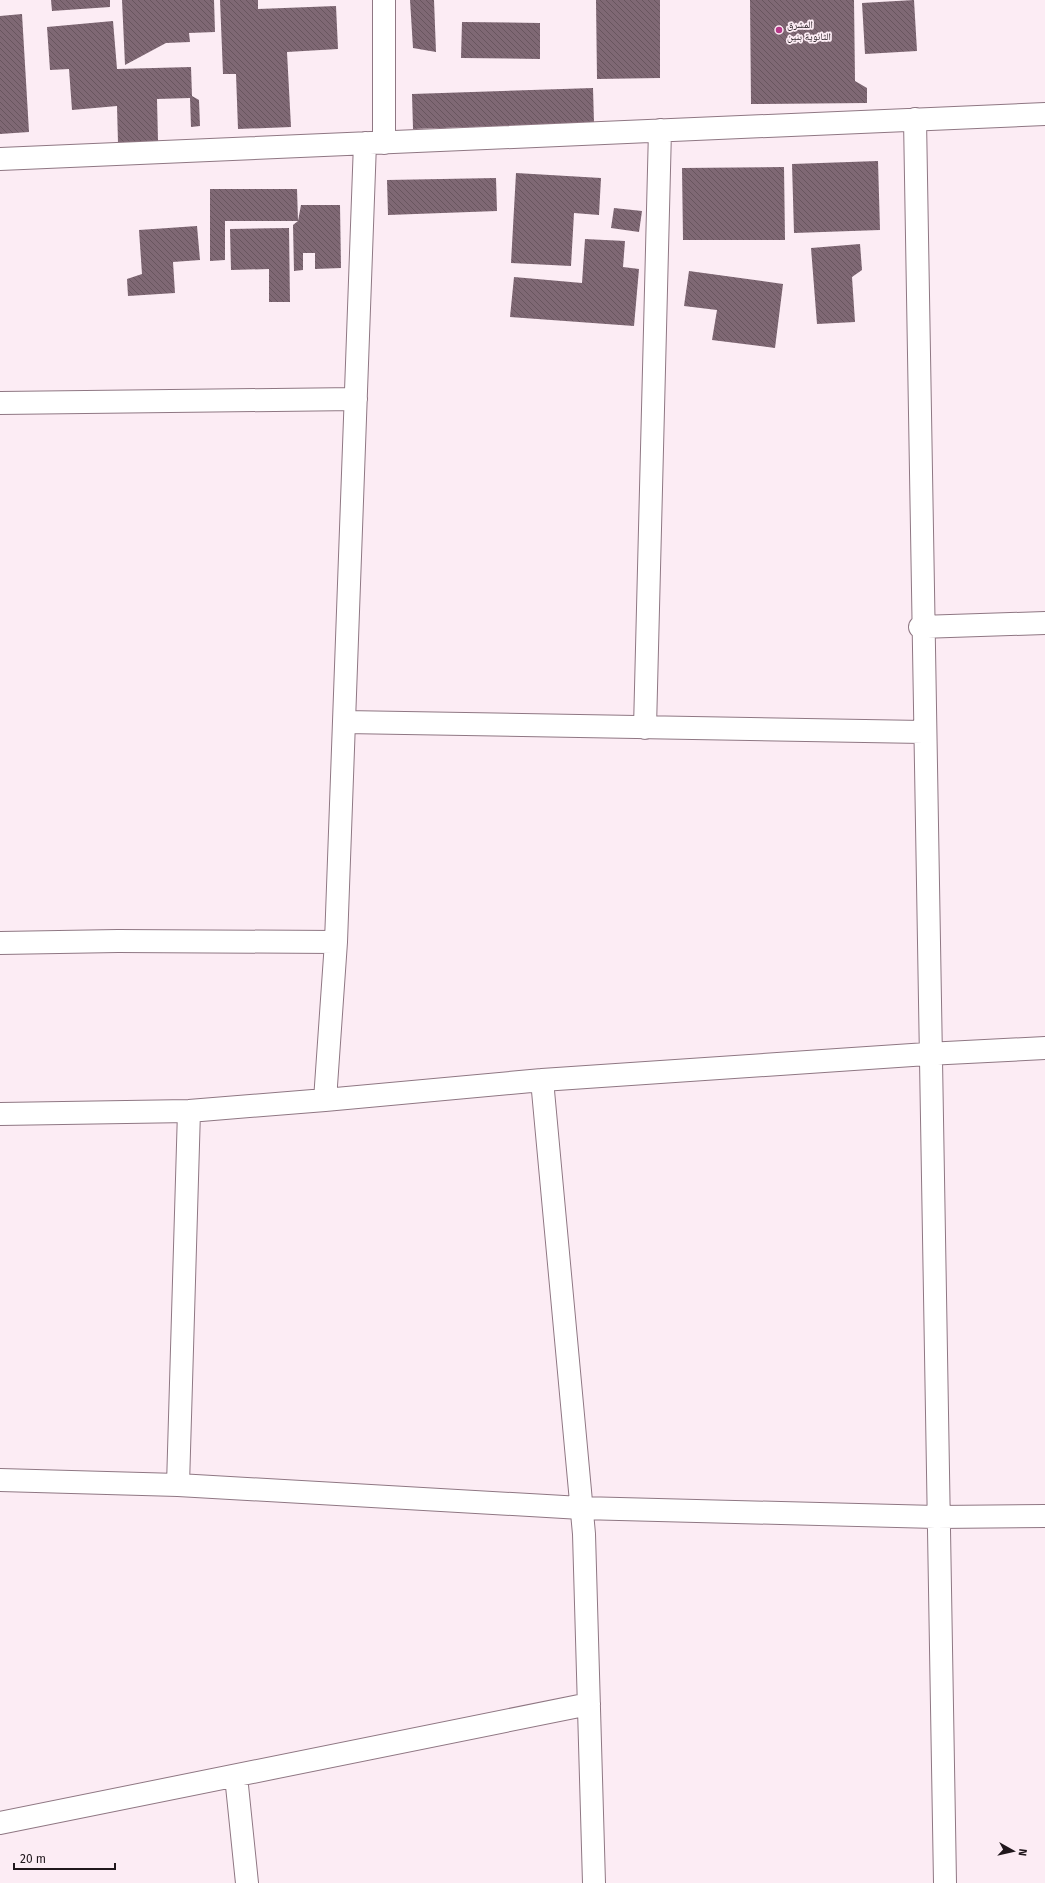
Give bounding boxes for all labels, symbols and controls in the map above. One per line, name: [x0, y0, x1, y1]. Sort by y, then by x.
place label: المشرق الثانوية بنين: [787, 19, 831, 43]
marker: المشرق الثانوية بنين: [774, 25, 784, 35]
north arrow: [993, 1831, 1033, 1871]
scale bar: [14, 1845, 115, 1871]
text: N: [1015, 1848, 1029, 1857]
text: 20 m: [20, 1852, 46, 1866]

